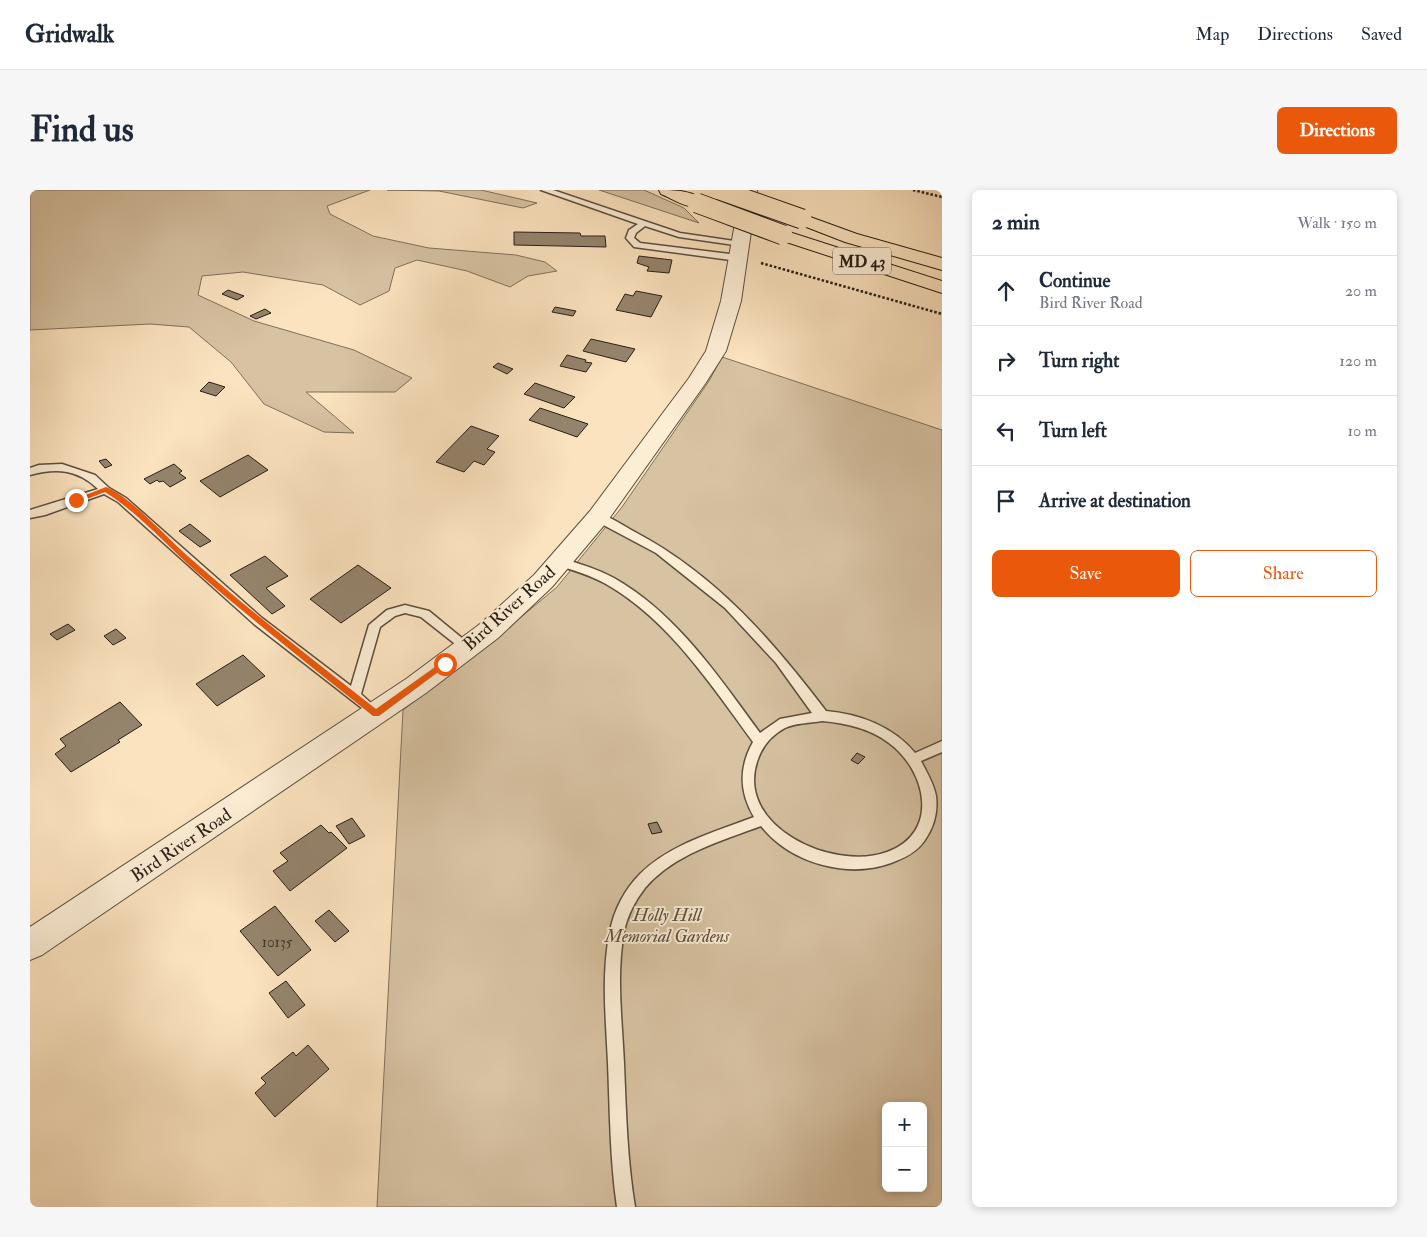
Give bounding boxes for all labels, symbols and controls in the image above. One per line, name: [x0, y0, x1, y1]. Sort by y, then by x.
text: Gridwalk: [25, 19, 114, 50]
text: Map: [1196, 23, 1229, 46]
text: Directions: [1257, 23, 1333, 46]
text: Saved: [1361, 23, 1402, 46]
button: Directions: [1277, 107, 1397, 154]
text: Find us: [30, 108, 134, 152]
text: 2 min: [992, 209, 1040, 236]
text: Walk · 150 m: [1297, 213, 1377, 233]
road number: MD 43: [833, 248, 891, 274]
text: Continue: [1039, 269, 1110, 293]
icon: ahead: [992, 277, 1020, 305]
text: 20 m: [1345, 281, 1377, 301]
text: Bird River Road: [1039, 293, 1143, 313]
icon: right: [992, 347, 1020, 375]
text: Turn right: [1039, 349, 1119, 373]
text: 120 m: [1339, 351, 1377, 371]
icon: left: [992, 417, 1020, 445]
text: Turn left: [1039, 419, 1107, 443]
text: 10 m: [1347, 421, 1377, 441]
icon: arrive: [992, 487, 1020, 515]
route end: [65, 489, 88, 512]
text: Arrive at destination: [1039, 489, 1191, 513]
button: Save: [992, 550, 1180, 597]
button: Share: [1190, 550, 1377, 597]
street label: Bird River Road: [458, 561, 560, 656]
route start: [434, 653, 457, 676]
street label: Bird River Road: [127, 803, 236, 888]
park label: Holly Hill Memorial Gardens: [604, 904, 730, 948]
house number: 10135: [262, 933, 293, 952]
map controls: [882, 1102, 927, 1192]
button: +: [882, 1102, 927, 1147]
button: −: [882, 1147, 927, 1192]

